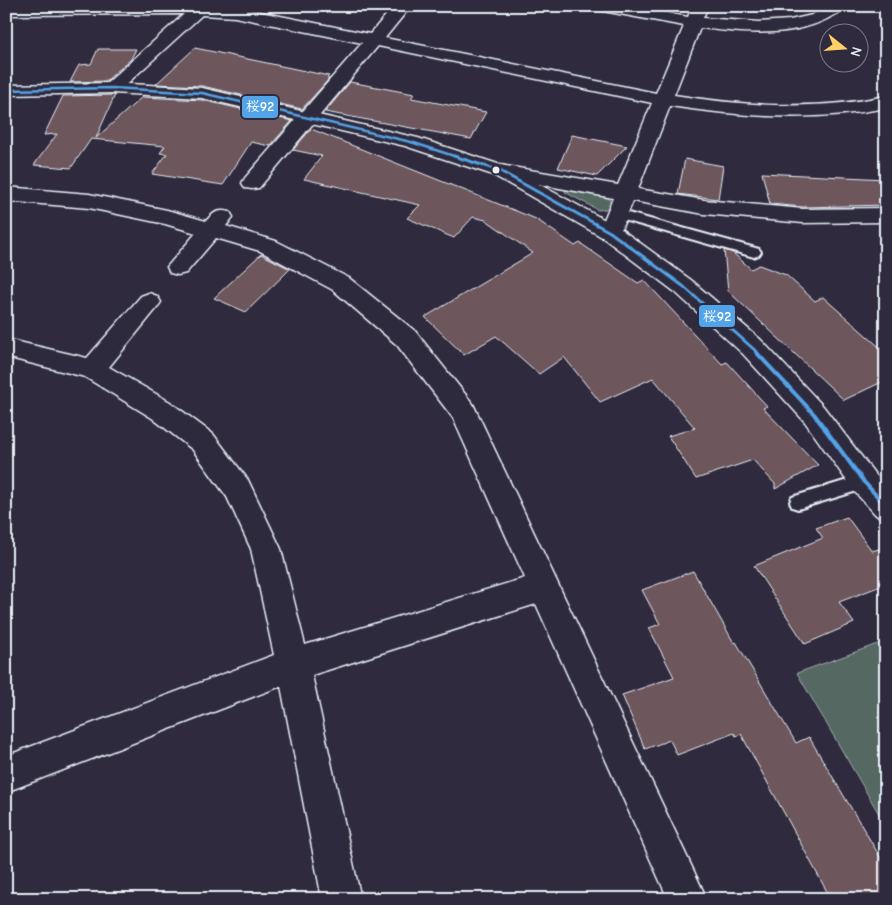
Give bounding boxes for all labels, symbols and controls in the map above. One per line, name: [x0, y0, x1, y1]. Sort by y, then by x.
north arrow: [820, 22, 870, 72]
text: N: [846, 45, 865, 59]
line badge: 桜92: [241, 95, 279, 119]
text: 桜92: [246, 98, 274, 115]
unlabelled marker: [491, 165, 501, 175]
line badge: 桜92: [698, 304, 736, 328]
text: 桜92: [703, 308, 731, 325]

